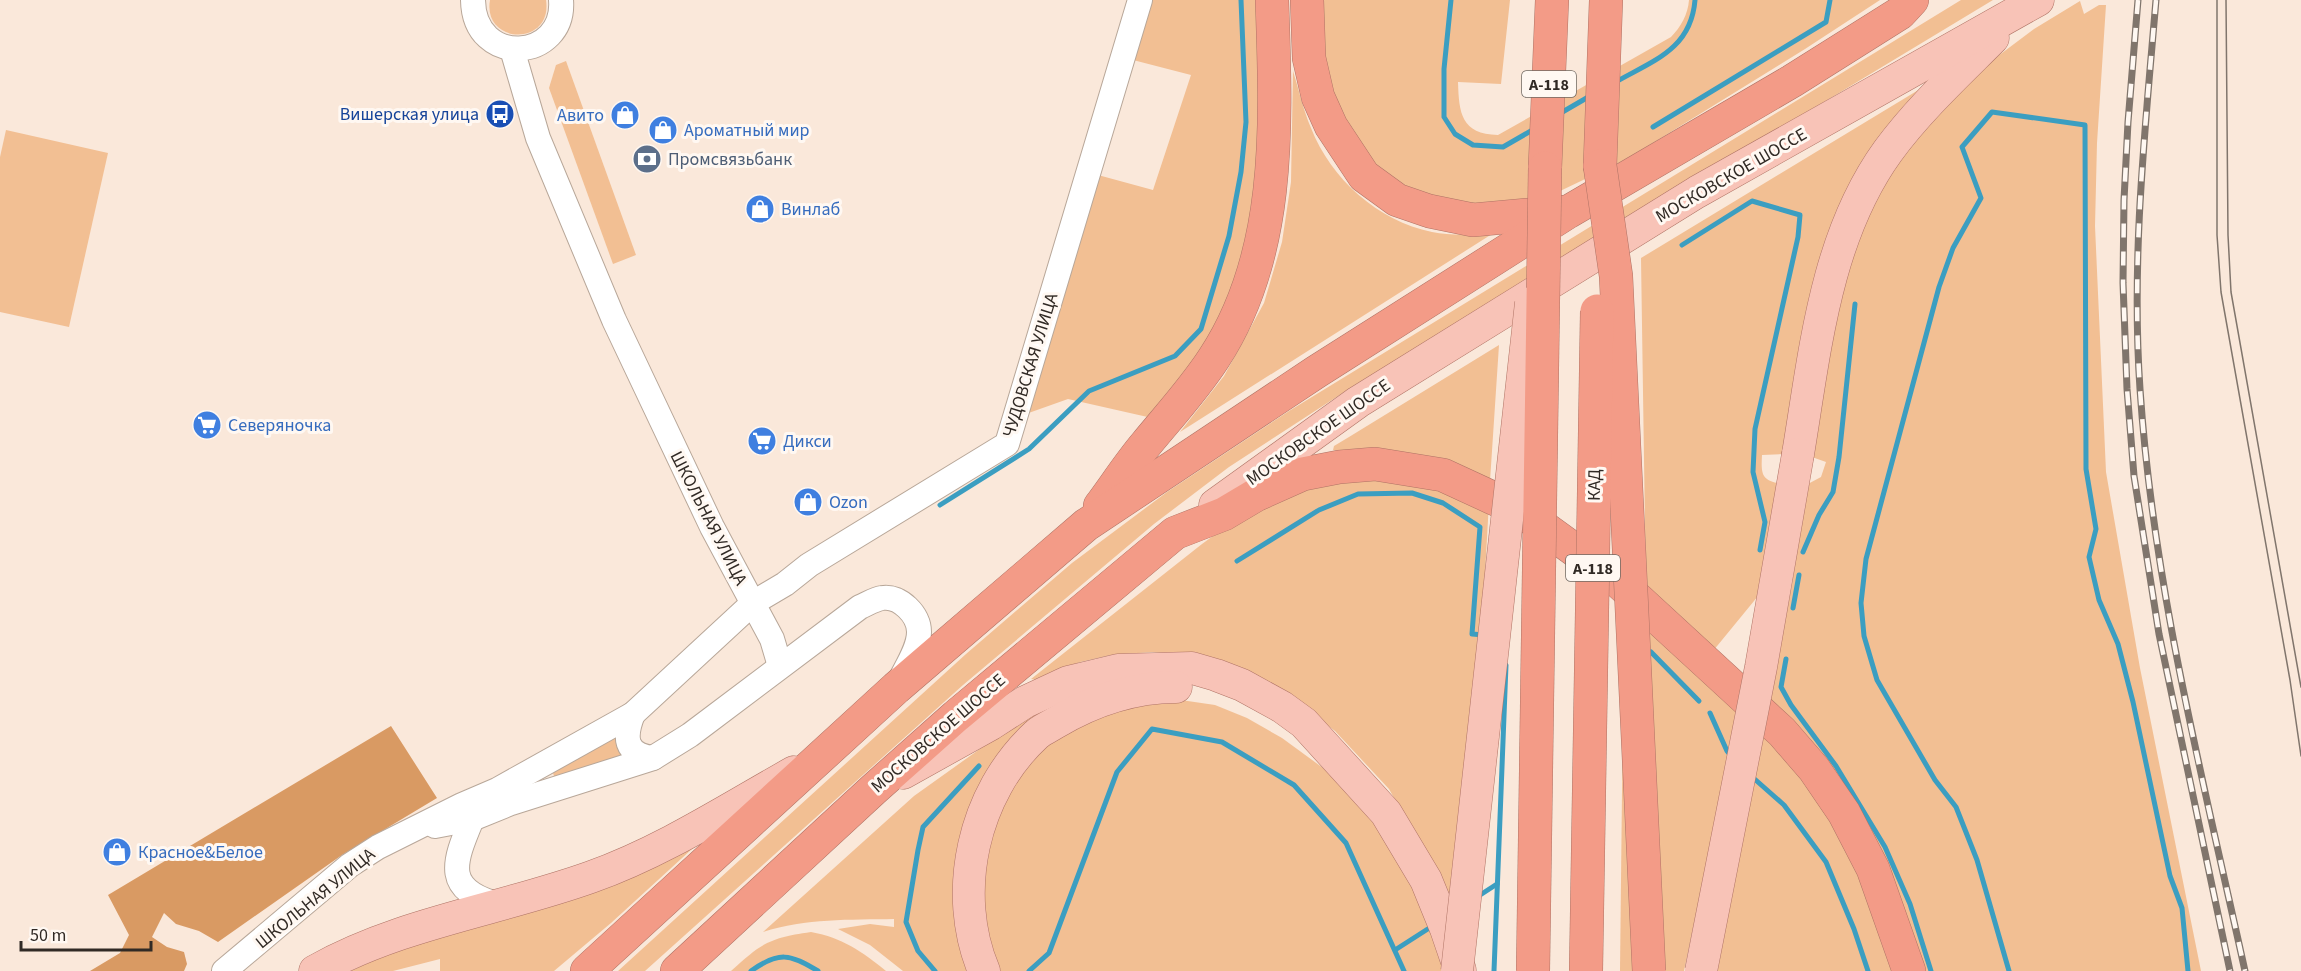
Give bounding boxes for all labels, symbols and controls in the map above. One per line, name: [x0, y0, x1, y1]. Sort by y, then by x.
road number: А-118: [1522, 71, 1576, 97]
bus stop icon: Вишерская улица: [484, 98, 516, 130]
shop icon: Авито: [609, 99, 641, 131]
place label: Вишерская улица: [340, 102, 479, 127]
place label: Авито: [557, 103, 604, 128]
shop icon: Ароматный мир: [647, 114, 679, 146]
place label: Ароматный мир: [684, 118, 810, 143]
street label: МОСКОВСКОЕ ШОССЕ: [1651, 122, 1812, 229]
bank icon: Промсвязьбанк: [631, 143, 663, 175]
place label: Промсвязьбанк: [668, 147, 792, 172]
shop icon: Винлаб: [744, 193, 776, 225]
place label: Винлаб: [781, 197, 840, 222]
street label: ЧУДОВСКАЯ УЛИЦА: [997, 290, 1064, 441]
street label: МОСКОВСКОЕ ШОССЕ: [1241, 373, 1395, 492]
supermarket icon: Северяночка: [191, 409, 223, 441]
place label: Северяночка: [228, 413, 331, 438]
supermarket icon: Дикси: [746, 425, 778, 457]
place label: Дикси: [783, 429, 832, 454]
street label: ШКОЛЬНАЯ УЛИЦА: [664, 447, 753, 590]
street label: КАД: [1582, 468, 1607, 501]
shop icon: Ozon: [792, 486, 824, 518]
place label: Ozon: [829, 490, 868, 515]
road number: А-118: [1566, 555, 1620, 581]
street label: МОСКОВСКОЕ ШОССЕ: [866, 668, 1011, 799]
shop icon: Красное&Белое: [101, 836, 133, 868]
place label: Красное&Белое: [138, 840, 263, 865]
street label: ШКОЛЬНАЯ УЛИЦА: [250, 842, 381, 955]
scale bar: [21, 914, 152, 952]
text: 50 m: [30, 923, 66, 948]

